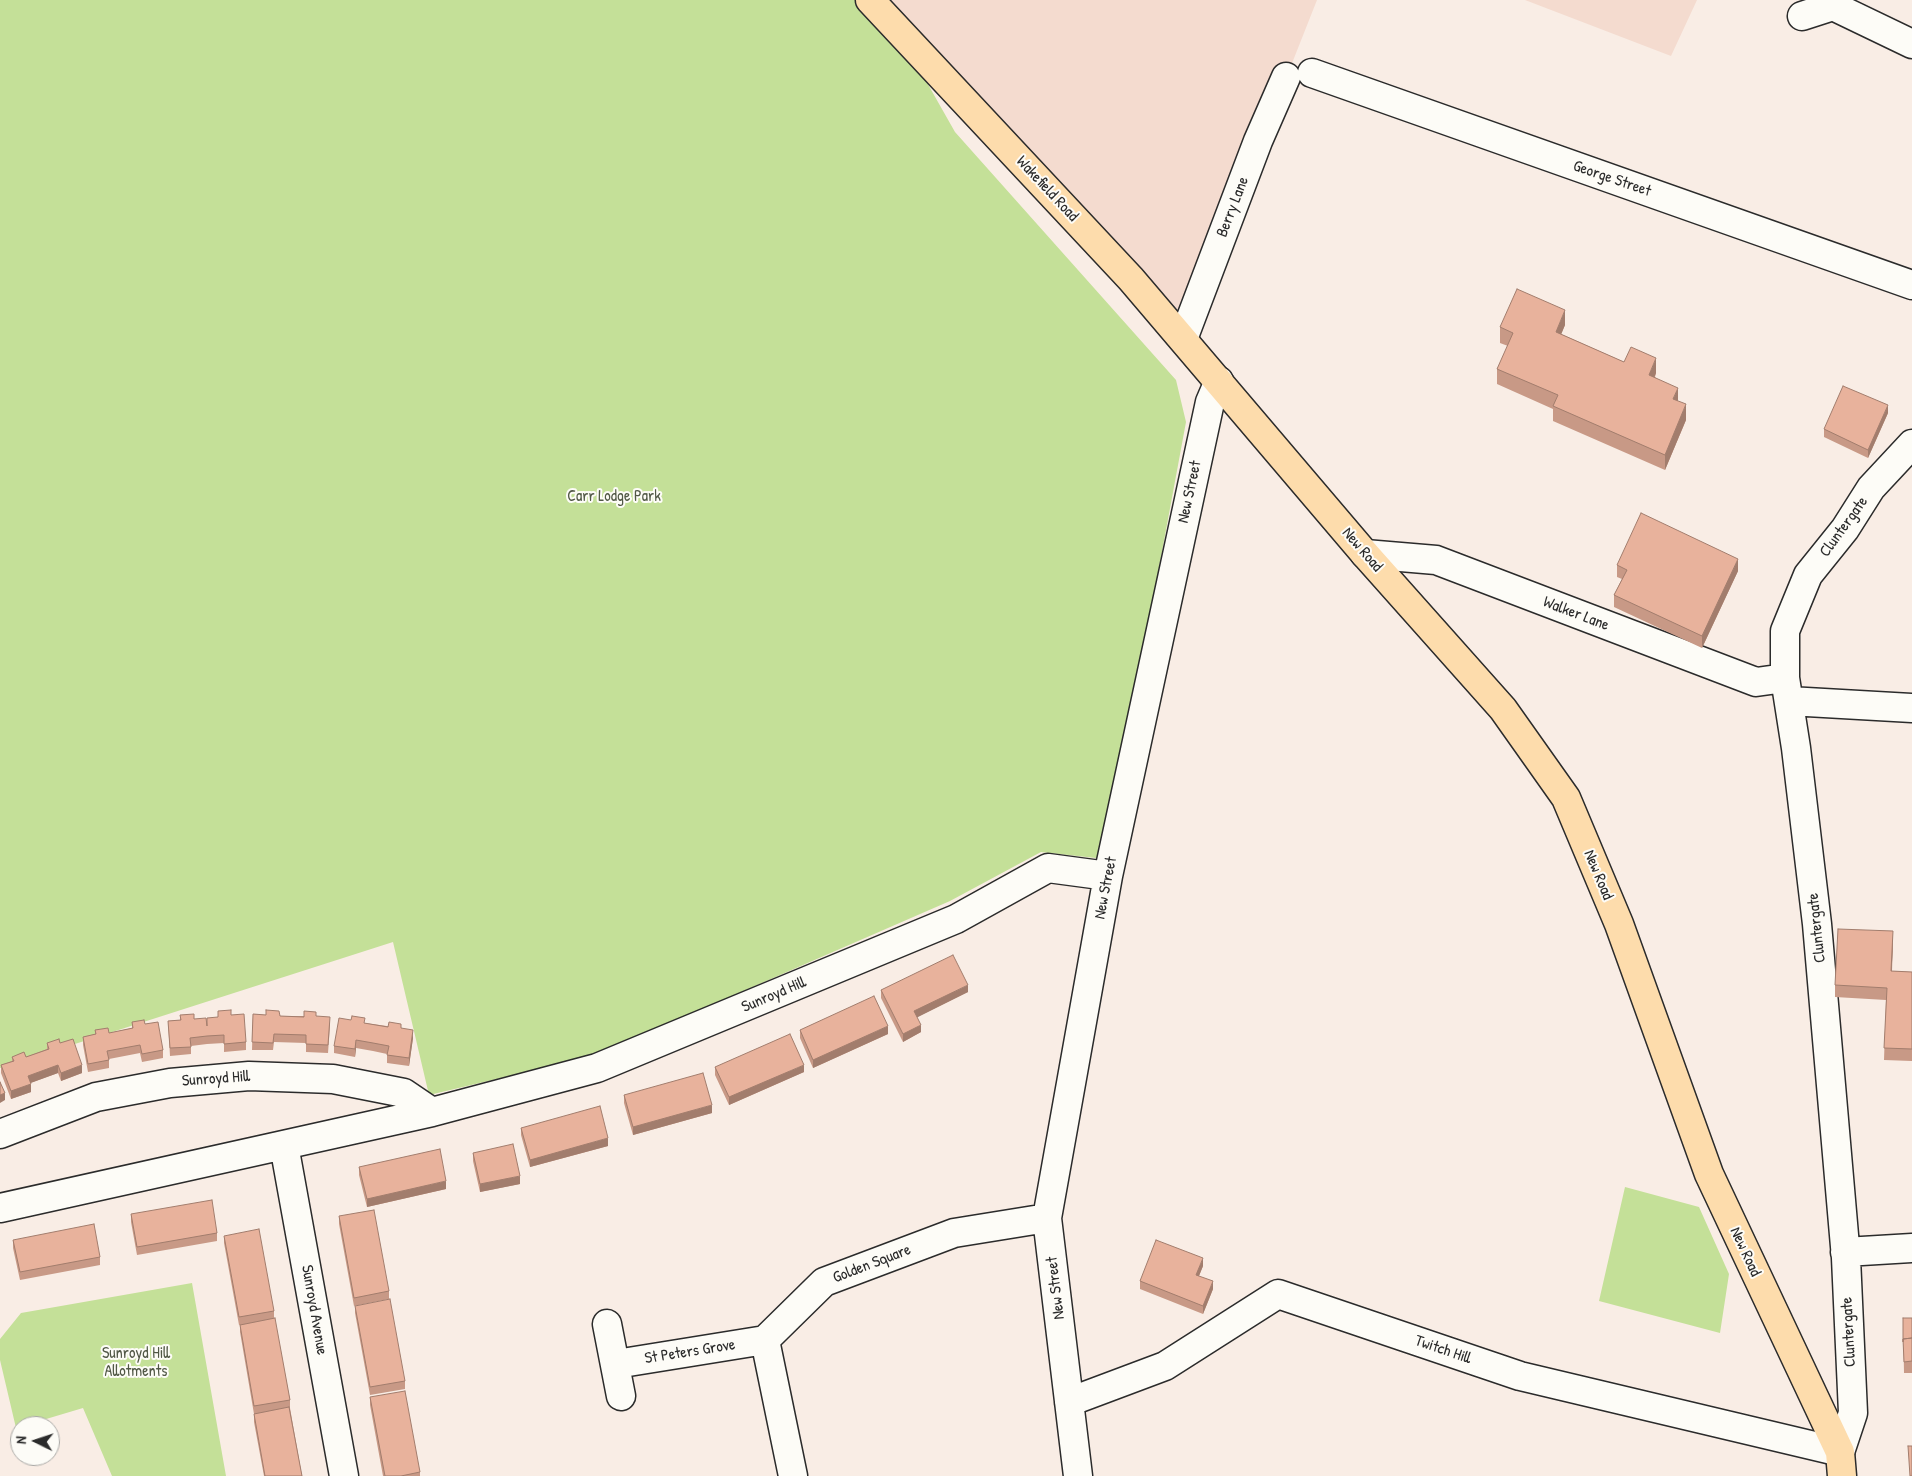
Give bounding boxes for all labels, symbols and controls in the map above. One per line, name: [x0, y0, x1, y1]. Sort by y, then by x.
street label: Wakefield Road: [1012, 152, 1082, 226]
street label: George Street: [1571, 157, 1653, 201]
street label: Berry Lane: [1213, 174, 1253, 240]
street label: New Street: [1174, 459, 1206, 525]
park label: Carr Lodge Park: [567, 487, 661, 507]
street label: Cluntergate: [1816, 493, 1872, 561]
street label: New Road: [1338, 524, 1386, 576]
street label: Walker Lane: [1540, 593, 1612, 635]
street label: New Road: [1579, 847, 1617, 903]
street label: New Street: [1091, 855, 1121, 921]
street label: Cluntergate: [1804, 892, 1830, 964]
street label: Sunroyd Hill: [739, 973, 809, 1017]
street label: Sunroyd Hill: [181, 1067, 251, 1091]
street label: New Road: [1725, 1224, 1765, 1280]
street label: Golden Square: [830, 1240, 914, 1288]
street label: New Street: [1043, 1255, 1069, 1321]
street label: Sunroyd Avenue: [297, 1264, 331, 1356]
street label: Cluntergate: [1838, 1297, 1860, 1367]
street label: Twitch Hill: [1412, 1331, 1474, 1369]
street label: St Peters Grove: [643, 1335, 737, 1369]
park label: Sunroyd Hill Allotments: [102, 1344, 170, 1382]
north arrow: [10, 1416, 60, 1466]
text: N: [11, 1436, 30, 1444]

